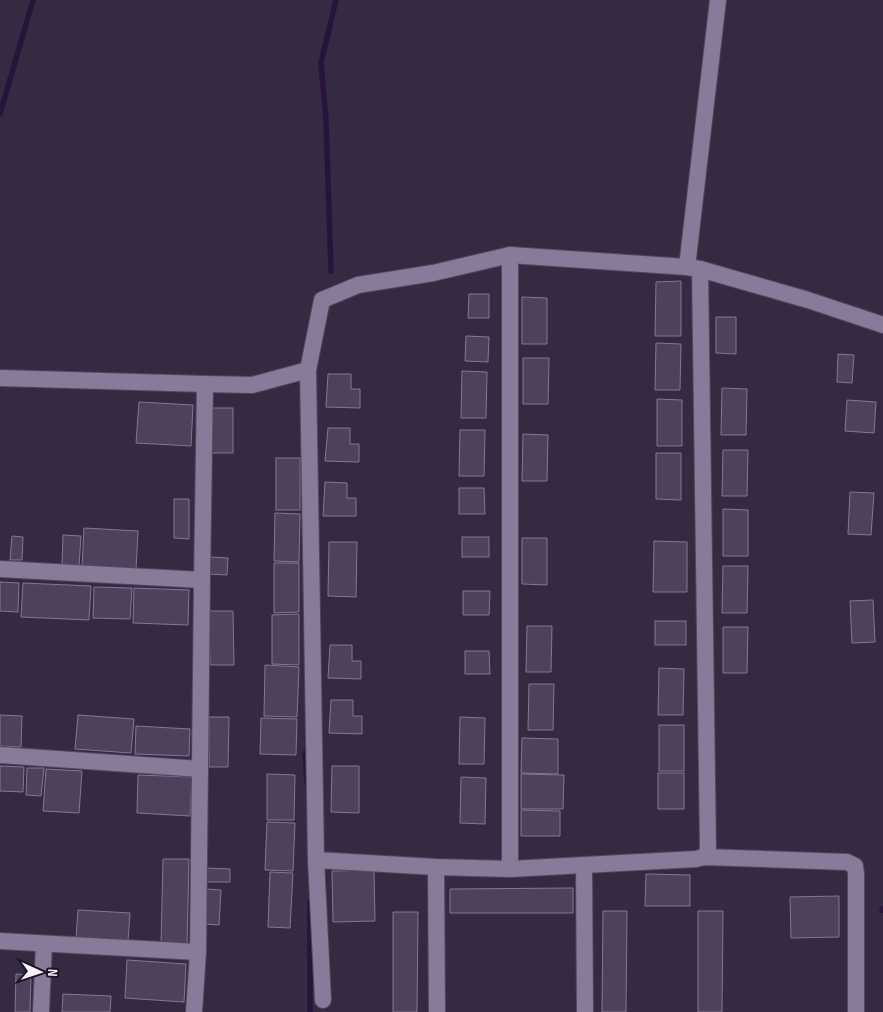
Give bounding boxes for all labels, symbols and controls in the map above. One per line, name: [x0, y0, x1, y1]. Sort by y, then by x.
north arrow: [15, 947, 65, 997]
text: N: [44, 968, 61, 977]

